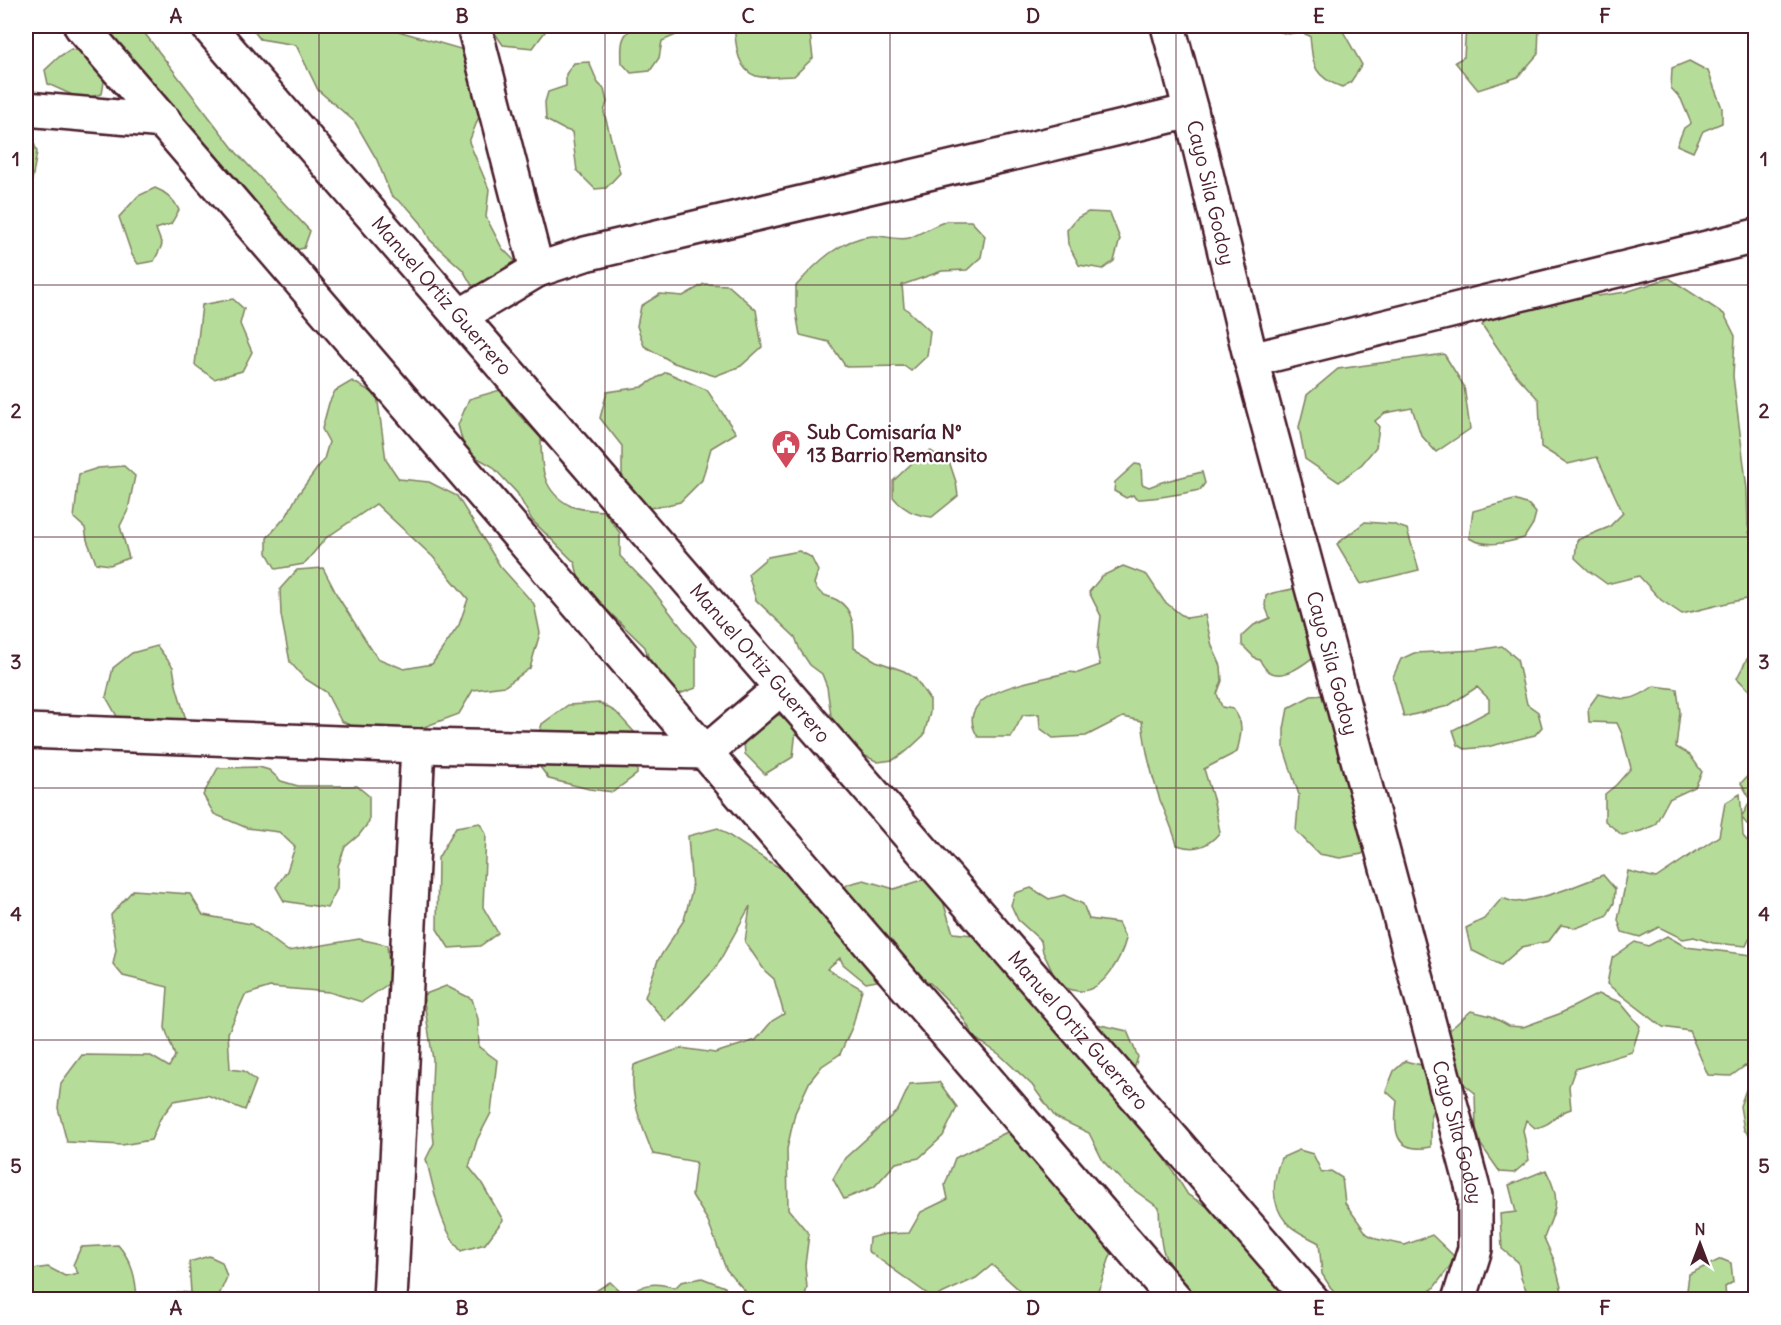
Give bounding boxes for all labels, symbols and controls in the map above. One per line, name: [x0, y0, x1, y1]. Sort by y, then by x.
text: A: [170, 3, 183, 28]
text: B: [455, 3, 469, 28]
text: C: [741, 3, 755, 28]
text: D: [1026, 3, 1040, 28]
text: E: [1313, 3, 1325, 28]
text: F: [1599, 3, 1611, 28]
street label: Cayo Sila Godoy: [1182, 118, 1241, 267]
text: 1: [12, 146, 20, 171]
text: 1: [1760, 146, 1768, 171]
street label: Manuel Ortiz Guerrero: [366, 211, 518, 380]
text: 2: [11, 398, 22, 423]
text: 2: [1759, 398, 1770, 423]
place label: Sub Comisaría N° 13 Barrio Remansito: [807, 419, 988, 467]
public building icon: Sub Comisaría N° 13 Barrio Remansito: [770, 428, 802, 470]
street label: Manuel Ortiz Guerrero: [685, 578, 836, 747]
street label: Cayo Sila Godoy: [1301, 588, 1364, 738]
text: 3: [10, 649, 22, 674]
text: 3: [1758, 649, 1770, 674]
text: 4: [10, 901, 22, 926]
text: 4: [1758, 901, 1770, 926]
street label: Manuel Ortiz Guerrero: [1003, 945, 1154, 1115]
street label: Cayo Sila Godoy: [1427, 1058, 1488, 1204]
text: 5: [10, 1153, 22, 1178]
text: 5: [1758, 1153, 1770, 1178]
north arrow: [1670, 1214, 1730, 1274]
text: N: [1694, 1219, 1706, 1239]
text: A: [170, 1295, 183, 1320]
text: B: [455, 1295, 469, 1320]
text: C: [741, 1295, 755, 1320]
text: D: [1026, 1295, 1040, 1320]
text: E: [1313, 1295, 1325, 1320]
text: F: [1599, 1295, 1611, 1320]

